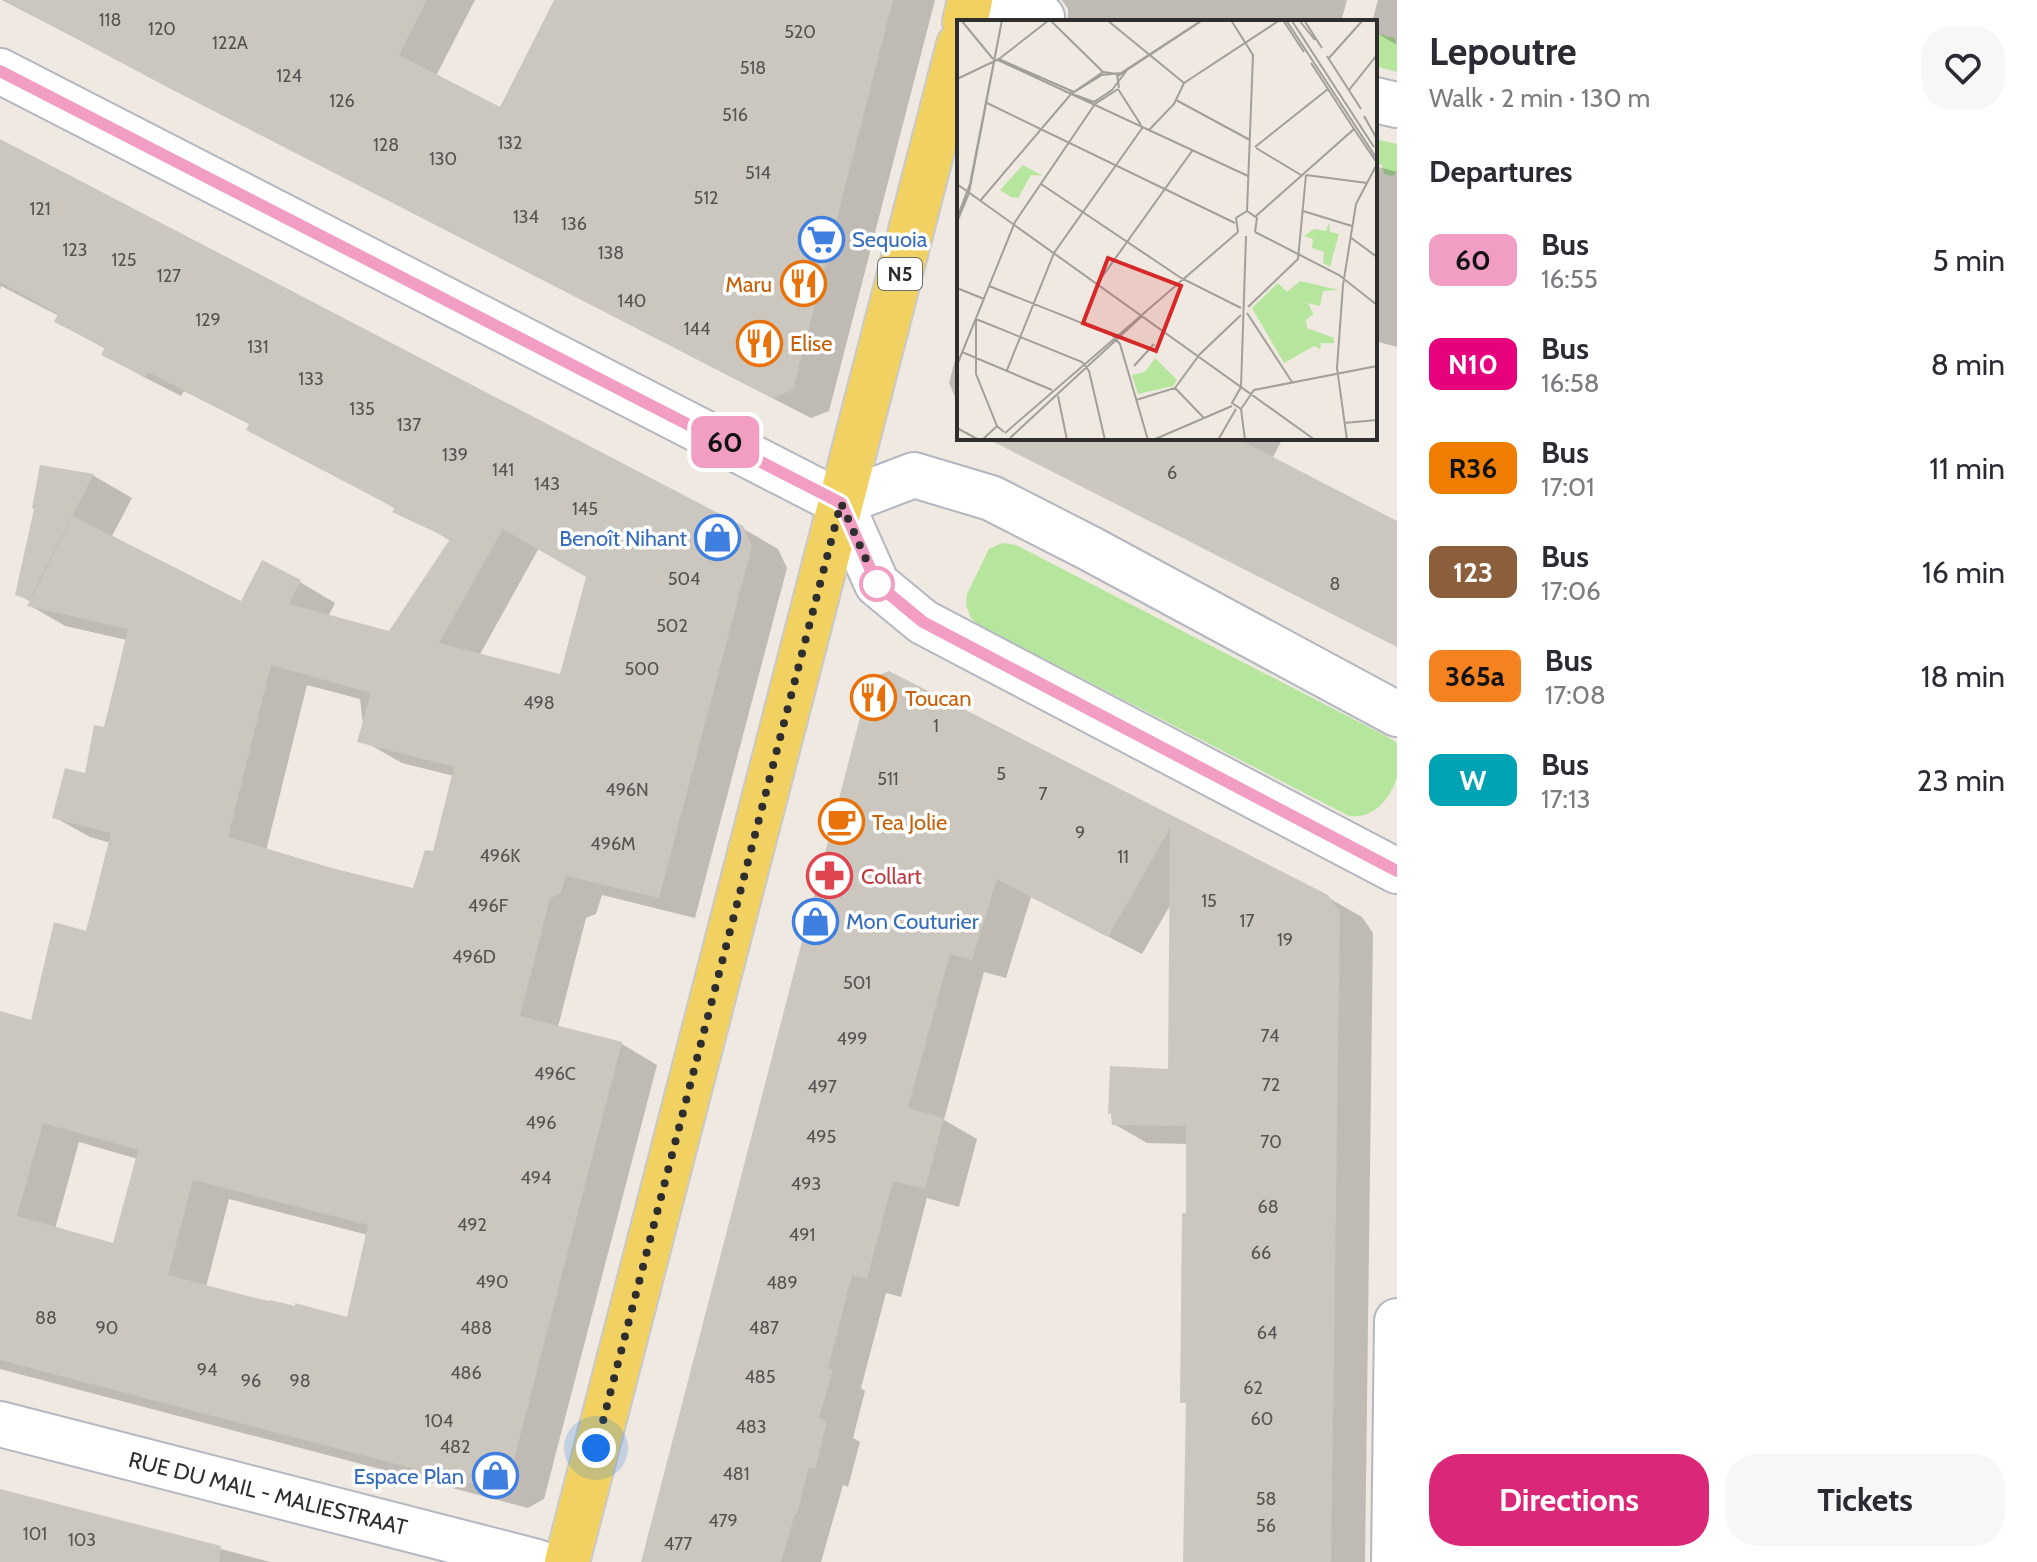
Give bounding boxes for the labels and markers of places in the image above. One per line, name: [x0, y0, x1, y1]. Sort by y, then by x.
supermarket icon: Sequoia: [797, 215, 845, 263]
place label: Sequoia: [852, 226, 928, 253]
restaurant icon: Maru: [779, 260, 827, 308]
place label: Maru: [725, 271, 772, 298]
restaurant icon: Elise: [735, 319, 783, 367]
place label: Elise: [790, 330, 832, 357]
shop icon: Benoît Nihant: [694, 514, 742, 562]
place label: Benoît Nihant: [559, 525, 688, 552]
unlabelled marker: [860, 567, 894, 601]
restaurant icon: Toucan: [850, 674, 898, 722]
place label: Toucan: [905, 685, 971, 712]
cafe icon: Tea Jolie: [817, 798, 865, 846]
place label: Tea Jolie: [872, 809, 947, 836]
pharmacy icon: Collart: [806, 852, 854, 900]
place label: Collart: [861, 863, 922, 890]
shop icon: Mon Couturier: [791, 897, 839, 945]
place label: Mon Couturier: [846, 908, 979, 935]
shop icon: Espace Plan: [471, 1452, 519, 1500]
place label: Espace Plan: [353, 1463, 464, 1490]

